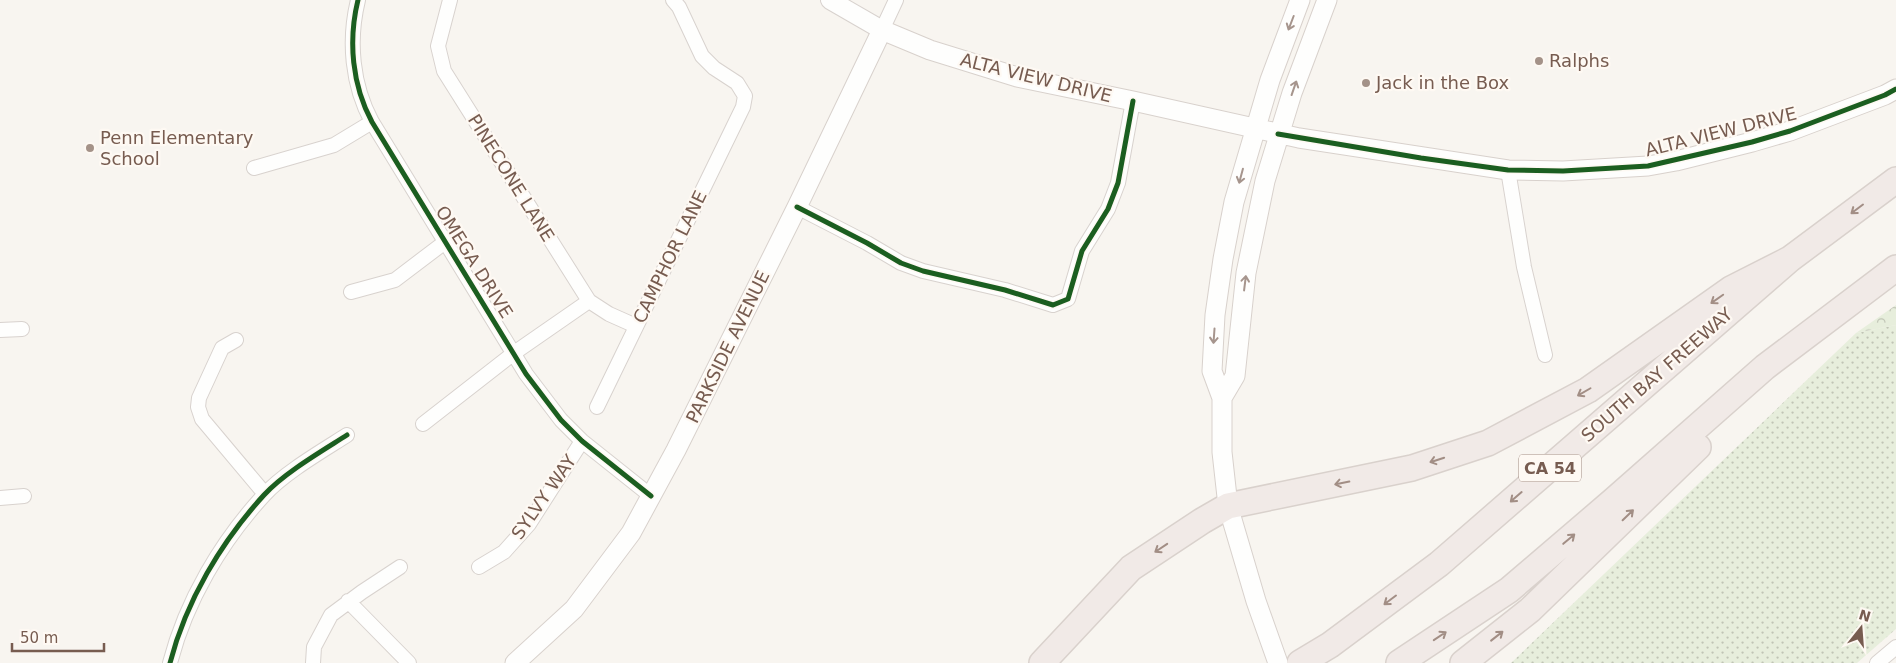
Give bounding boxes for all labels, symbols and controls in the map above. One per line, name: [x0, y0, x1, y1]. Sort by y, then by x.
one-way arrow: [1286, 14, 1295, 30]
street label: ALTA VIEW DRIVE: [958, 49, 1114, 106]
place label: Ralphs: [1549, 50, 1609, 71]
marker: Ralphs: [1533, 55, 1545, 67]
place label: Jack in the Box: [1375, 72, 1510, 93]
marker: Jack in the Box: [1360, 77, 1372, 89]
one-way arrow: [1290, 80, 1299, 96]
street label: ALTA VIEW DRIVE: [1643, 103, 1799, 160]
street label: PINECONE LANE: [464, 110, 559, 245]
place label: Penn Elementary School: [100, 127, 254, 169]
marker: Penn Elementary School: [84, 142, 96, 154]
one-way arrow: [1236, 168, 1246, 184]
street label: CAMPHOR LANE: [628, 187, 711, 326]
street label: OMEGA DRIVE: [431, 202, 517, 322]
one-way arrow: [1850, 204, 1864, 214]
street label: PARKSIDE AVENUE: [682, 267, 774, 426]
one-way arrow: [1240, 276, 1250, 292]
one-way arrow: [1710, 294, 1724, 304]
street label: SOUTH BAY FREEWAY: [1577, 303, 1737, 446]
one-way arrow: [1209, 328, 1219, 344]
one-way arrow: [1576, 387, 1591, 397]
street label: SYLVY WAY: [507, 450, 581, 543]
road number: CA 54: [1519, 454, 1581, 482]
one-way arrow: [1429, 456, 1445, 465]
one-way arrow: [1335, 478, 1351, 488]
one-way arrow: [1510, 492, 1523, 503]
one-way arrow: [1622, 510, 1634, 522]
one-way arrow: [1563, 533, 1576, 544]
one-way arrow: [1155, 543, 1169, 553]
one-way arrow: [1383, 595, 1397, 605]
north arrow: [1836, 603, 1886, 653]
text: N: [1857, 606, 1873, 625]
scale bar: [12, 620, 105, 652]
text: 50 m: [20, 629, 58, 647]
one-way arrow: [1432, 631, 1446, 641]
one-way arrow: [1490, 631, 1503, 642]

